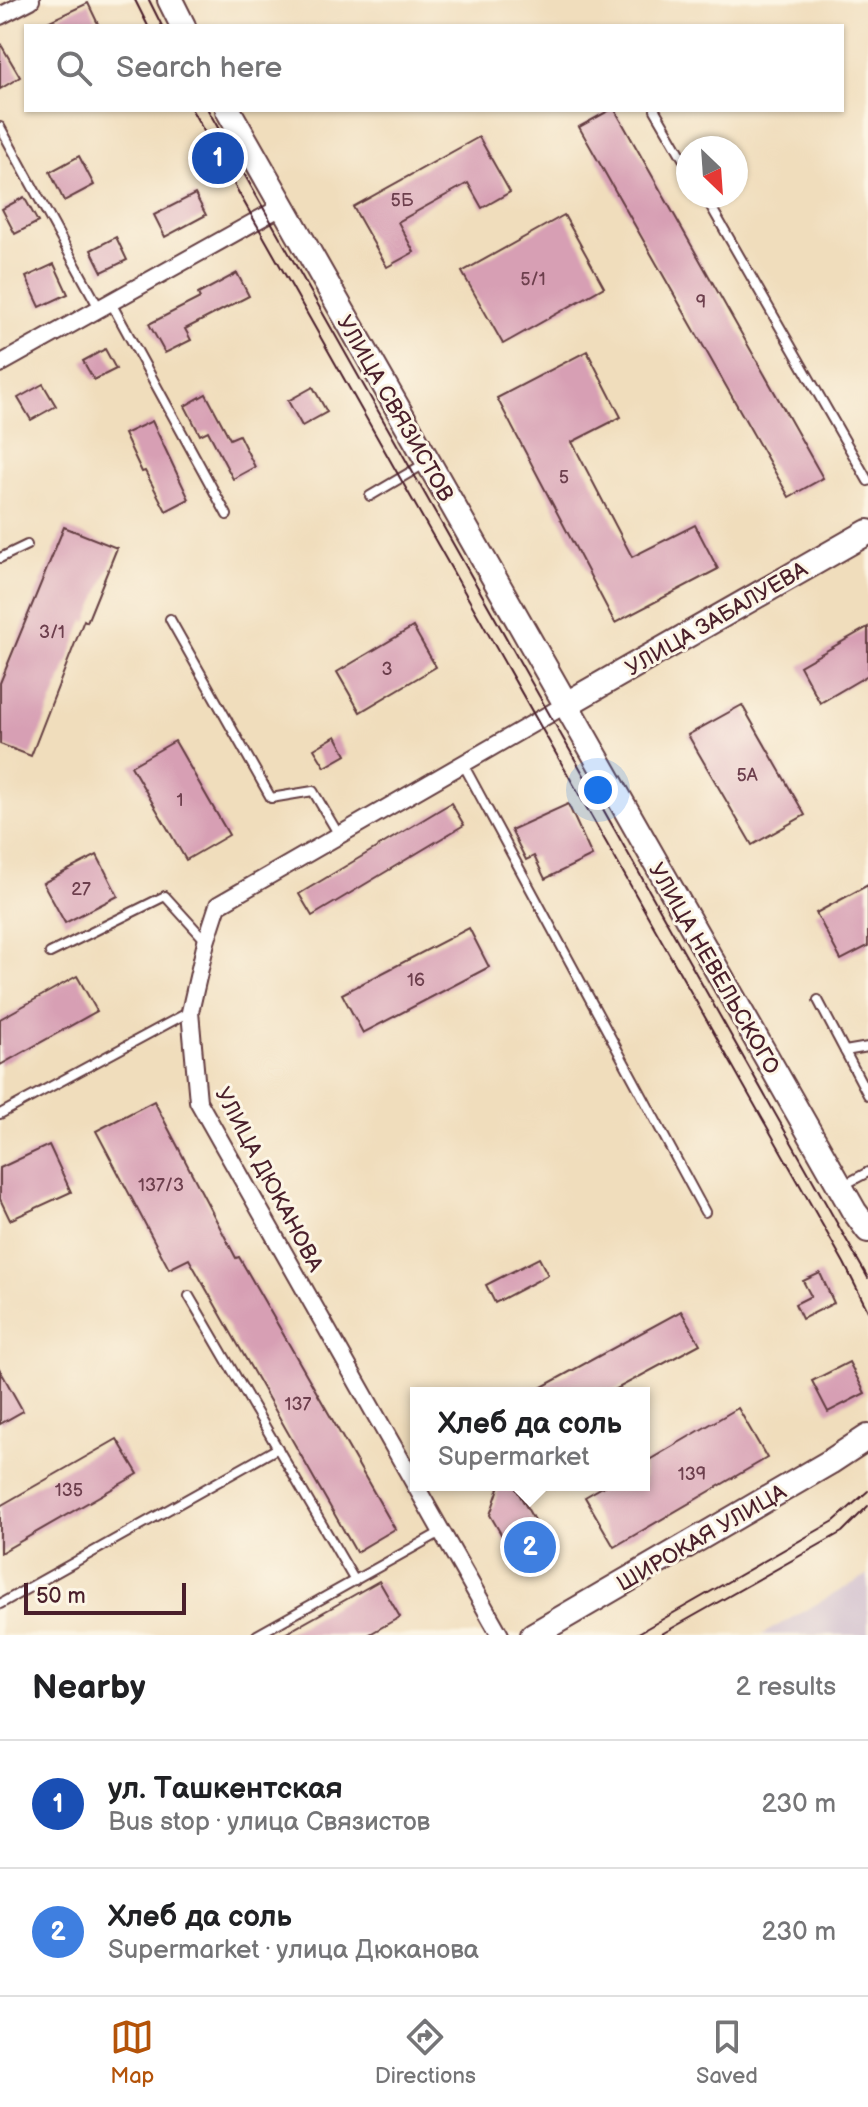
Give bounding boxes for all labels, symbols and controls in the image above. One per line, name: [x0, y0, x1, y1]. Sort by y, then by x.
search box: [24, 24, 844, 112]
icon: search: [52, 46, 96, 90]
text: Search here: [116, 50, 282, 86]
pin: 1: [192, 128, 244, 188]
north arrow: [676, 136, 748, 208]
house number: 5Б: [391, 190, 414, 211]
house number: 5/1: [520, 269, 546, 290]
house number: 9: [696, 292, 706, 313]
street label: УЛИЦА СВЯЗИСТОВ: [330, 311, 459, 507]
house number: 5: [559, 467, 569, 488]
street label: УЛИЦА ЗАБАЛУЕВА: [621, 556, 813, 682]
house number: 3/1: [39, 622, 65, 643]
house number: 3: [381, 659, 393, 680]
house number: 5А: [736, 765, 758, 786]
your location: [578, 770, 618, 810]
house number: 1: [177, 790, 183, 811]
street label: УЛИЦА НЕВЕЛЬСКОГО: [642, 858, 785, 1079]
house number: 27: [71, 879, 91, 900]
house number: 16: [407, 970, 425, 991]
street label: УЛИЦА ДЮКАНОВА: [209, 1083, 329, 1277]
house number: 137/3: [138, 1175, 184, 1196]
popup: [410, 1387, 650, 1491]
house number: 137: [285, 1394, 312, 1415]
text: Хлеб да соль: [438, 1406, 622, 1442]
text: Supermarket: [438, 1442, 590, 1473]
house number: 139: [678, 1464, 706, 1485]
street label: ШИРОКАЯ УЛИЦА: [612, 1479, 792, 1598]
house number: 135: [55, 1480, 83, 1501]
pin: 2: [504, 1517, 556, 1577]
scale bar: [24, 1579, 186, 1615]
text: 50 m: [36, 1583, 86, 1610]
text: Nearby: [32, 1667, 146, 1708]
text: 2 results: [736, 1672, 836, 1703]
text: ул. Ташкентская: [108, 1771, 343, 1807]
text: 1: [53, 1789, 63, 1820]
text: 230 m: [761, 1789, 836, 1820]
text: Bus stop · улица Связистов: [108, 1807, 430, 1838]
text: Хлеб да соль: [108, 1899, 292, 1935]
text: 2: [50, 1917, 66, 1948]
text: 230 m: [761, 1917, 836, 1948]
text: Supermarket · улица Дюканова: [108, 1935, 479, 1966]
tab: Map: [110, 2015, 154, 2090]
tab: Directions: [375, 2015, 476, 2090]
tab: Saved: [696, 2015, 758, 2090]

